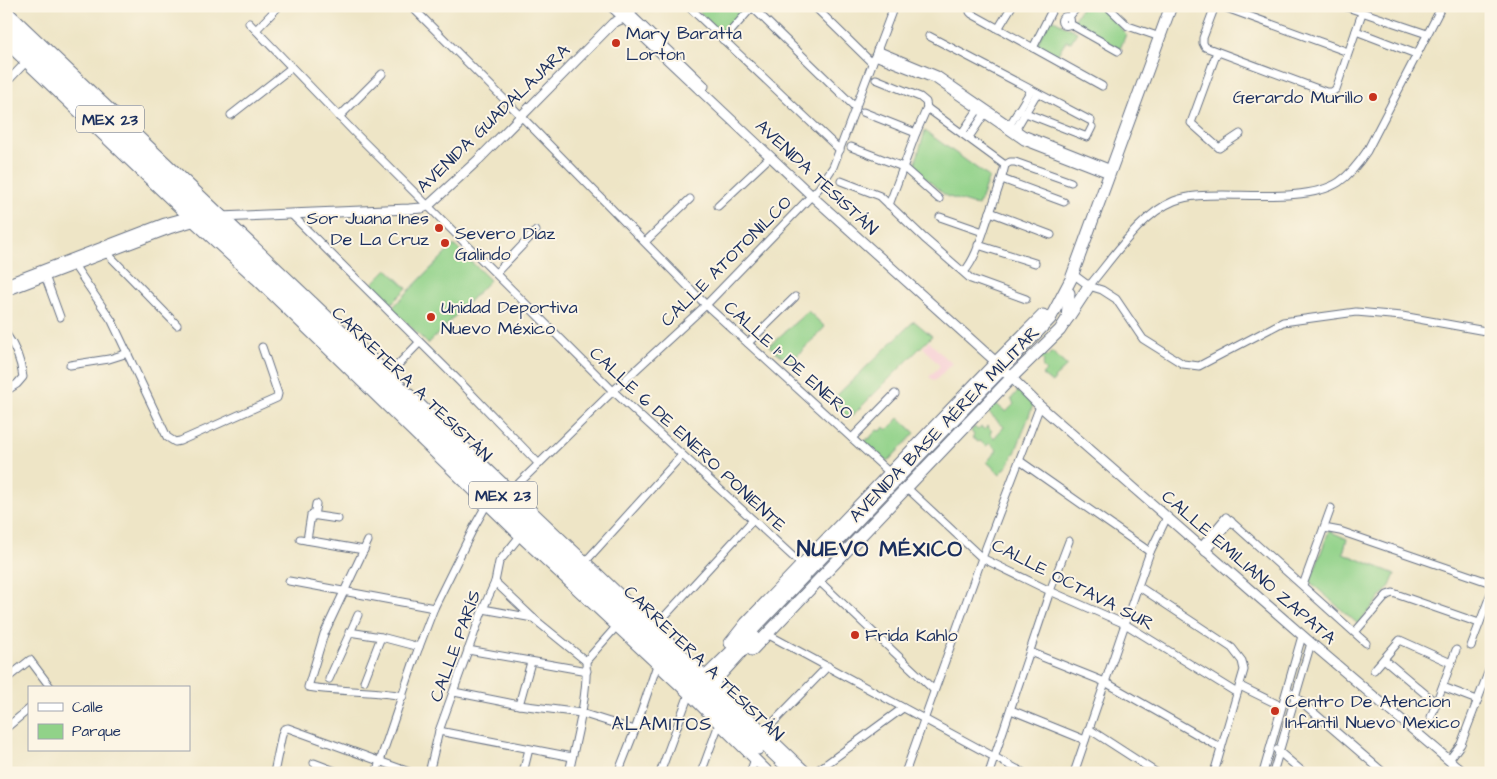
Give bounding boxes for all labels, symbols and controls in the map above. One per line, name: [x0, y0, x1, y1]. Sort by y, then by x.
place label: Mary Baratta Lorton: [626, 21, 742, 67]
marker: Mary Baratta Lorton: [610, 37, 622, 49]
street label: AVENIDA GUADALAJARA: [411, 38, 576, 198]
place label: Gerardo Murillo: [1233, 85, 1363, 110]
marker: Gerardo Murillo: [1367, 91, 1379, 103]
road number: MEX 23: [76, 106, 144, 132]
street label: AVENIDA TESISTÁN: [750, 114, 884, 241]
street label: CALLE ATOTONILCO: [655, 190, 798, 333]
place label: Sor Juana Ines De La Cruz: [306, 206, 429, 252]
place label: Severo Diaz Galindo: [455, 221, 555, 267]
marker: Sor Juana Ines De La Cruz: [433, 222, 445, 234]
marker: Severo Diaz Galindo: [439, 237, 451, 249]
place label: Unidad Deportiva Nuevo México: [441, 295, 578, 341]
street label: CALLE 1° DE ENERO: [718, 295, 859, 426]
street label: CARRETERA A TESISTÁN: [326, 301, 497, 468]
marker: Unidad Deportiva Nuevo México: [425, 311, 437, 323]
street label: AVENIDA BASE AÉREA MILITAR: [844, 321, 1045, 528]
street label: CALLE 6 DE ENERO PONIENTE: [584, 341, 792, 538]
road number: MEX 23: [469, 482, 537, 508]
street label: CALLE EMILIANO ZAPATA: [1156, 484, 1342, 651]
street label: CALLE OCTAVA SUR: [987, 533, 1158, 636]
district label: NUEVO MÉXICO: [797, 534, 963, 565]
street label: CARRETERA A TESISTÁN: [618, 580, 789, 747]
street label: CALLE PARÍS: [424, 587, 487, 706]
place label: Frida Kahlo: [865, 623, 958, 648]
marker: Frida Kahlo: [849, 629, 861, 641]
legend: [28, 686, 190, 752]
place label: Centro De Atencion Infantil Nuevo Mexico: [1285, 689, 1460, 735]
text: Calle: [72, 697, 103, 718]
marker: Centro De Atencion Infantil Nuevo Mexico: [1269, 705, 1281, 717]
district label: ALAMITOS: [612, 711, 712, 738]
text: Parque: [72, 721, 121, 742]

